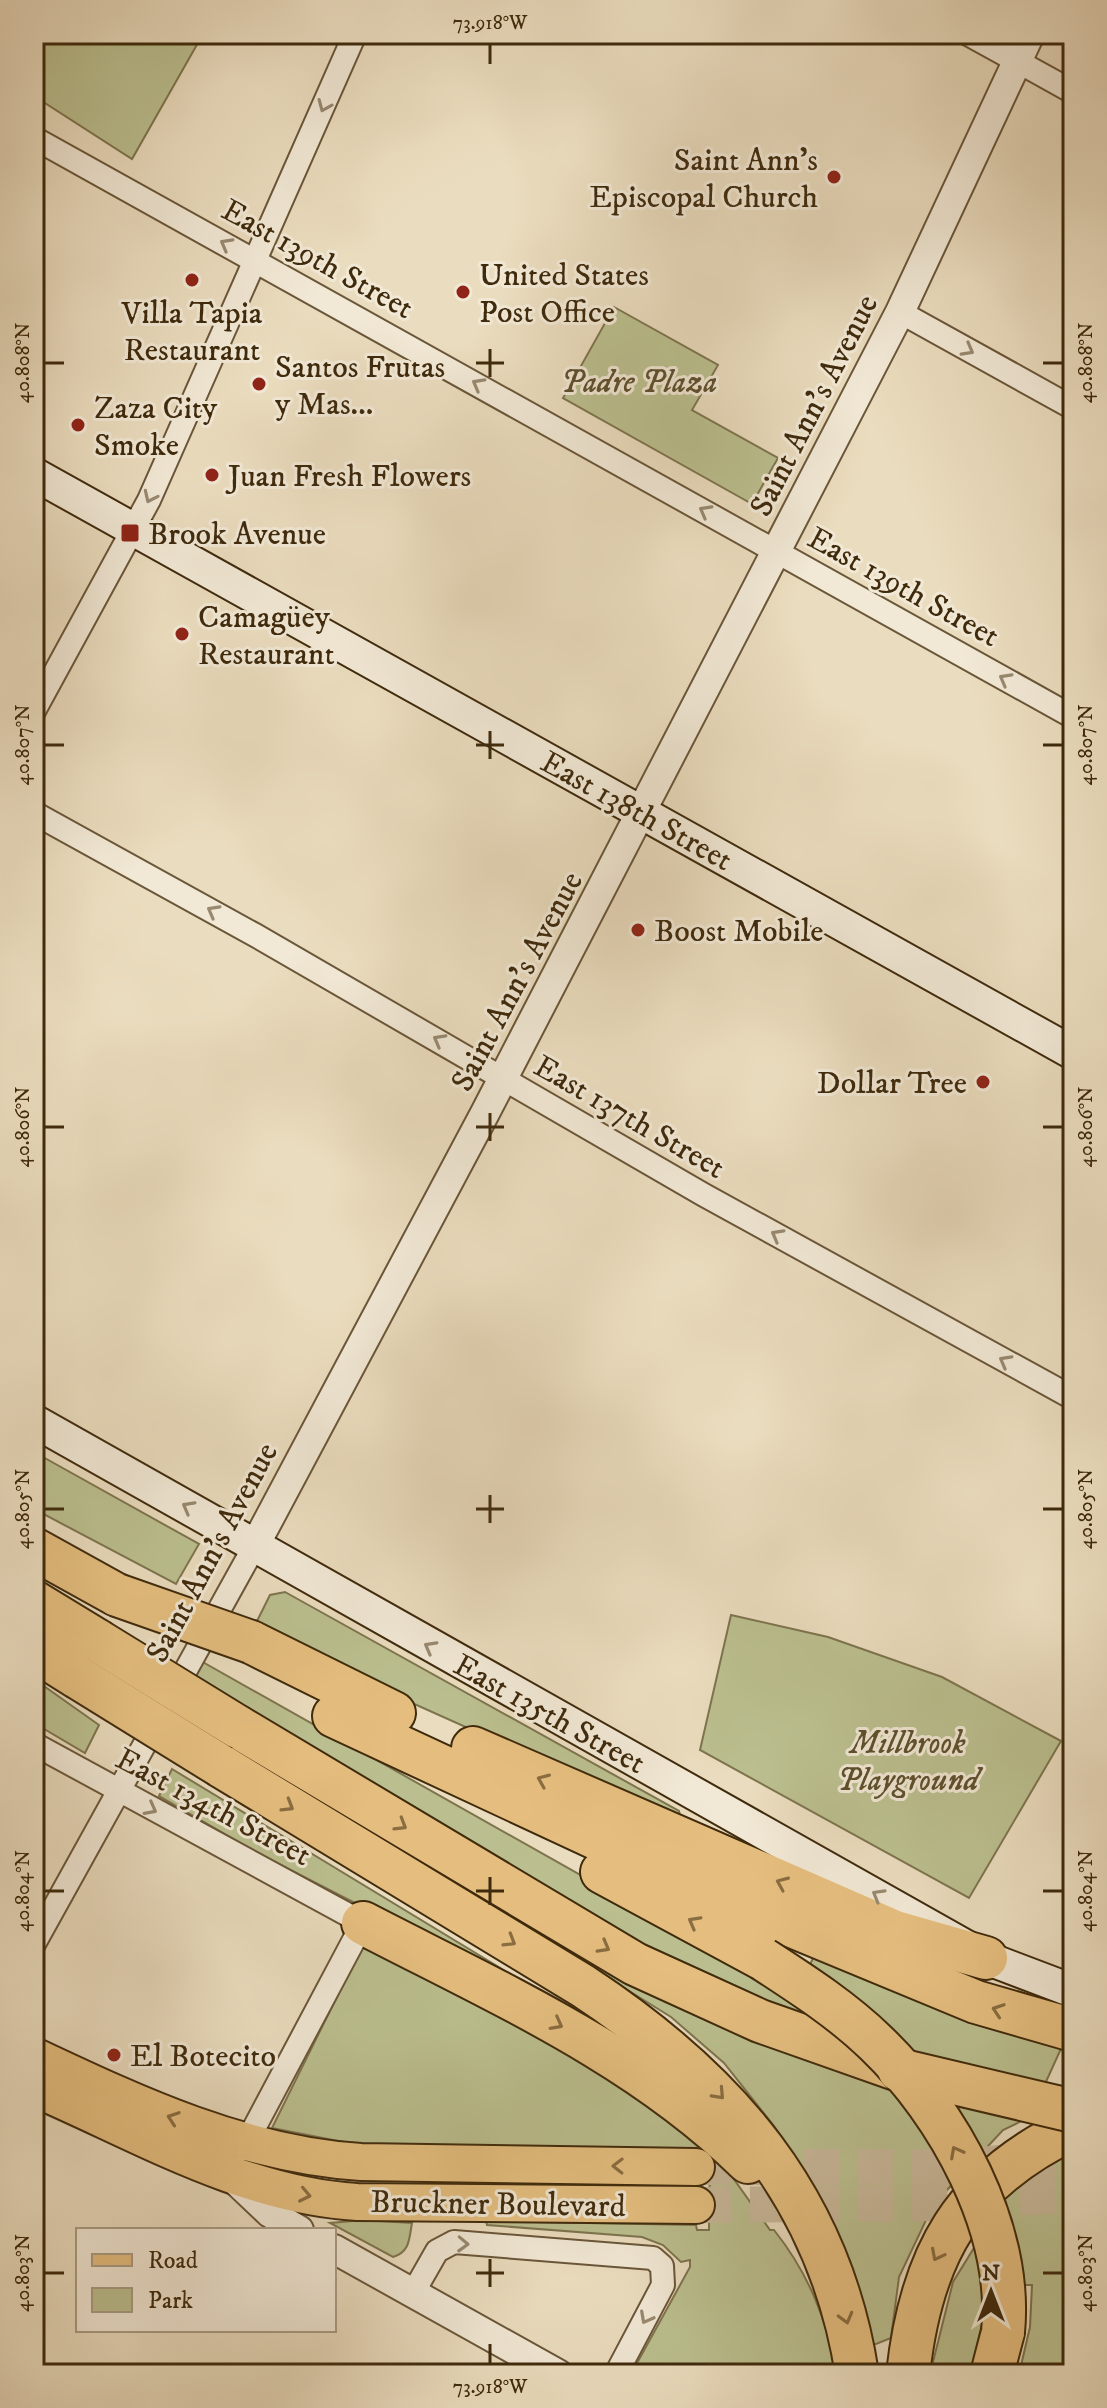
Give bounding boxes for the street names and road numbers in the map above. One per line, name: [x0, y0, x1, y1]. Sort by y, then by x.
street label: East 139th Street: [214, 191, 420, 329]
street label: Saint Ann's Avenue: [742, 288, 888, 523]
street label: East 139th Street: [800, 519, 1006, 657]
street label: East 138th Street: [533, 743, 739, 881]
street label: Saint Ann's Avenue: [443, 865, 593, 1099]
street label: East 137th Street: [526, 1047, 732, 1189]
street label: Saint Ann's Avenue: [138, 1436, 288, 1670]
street label: East 135th Street: [446, 1646, 652, 1784]
street label: East 134th Street: [108, 1739, 318, 1876]
street label: Bruckner Boulevard: [370, 2183, 626, 2227]

